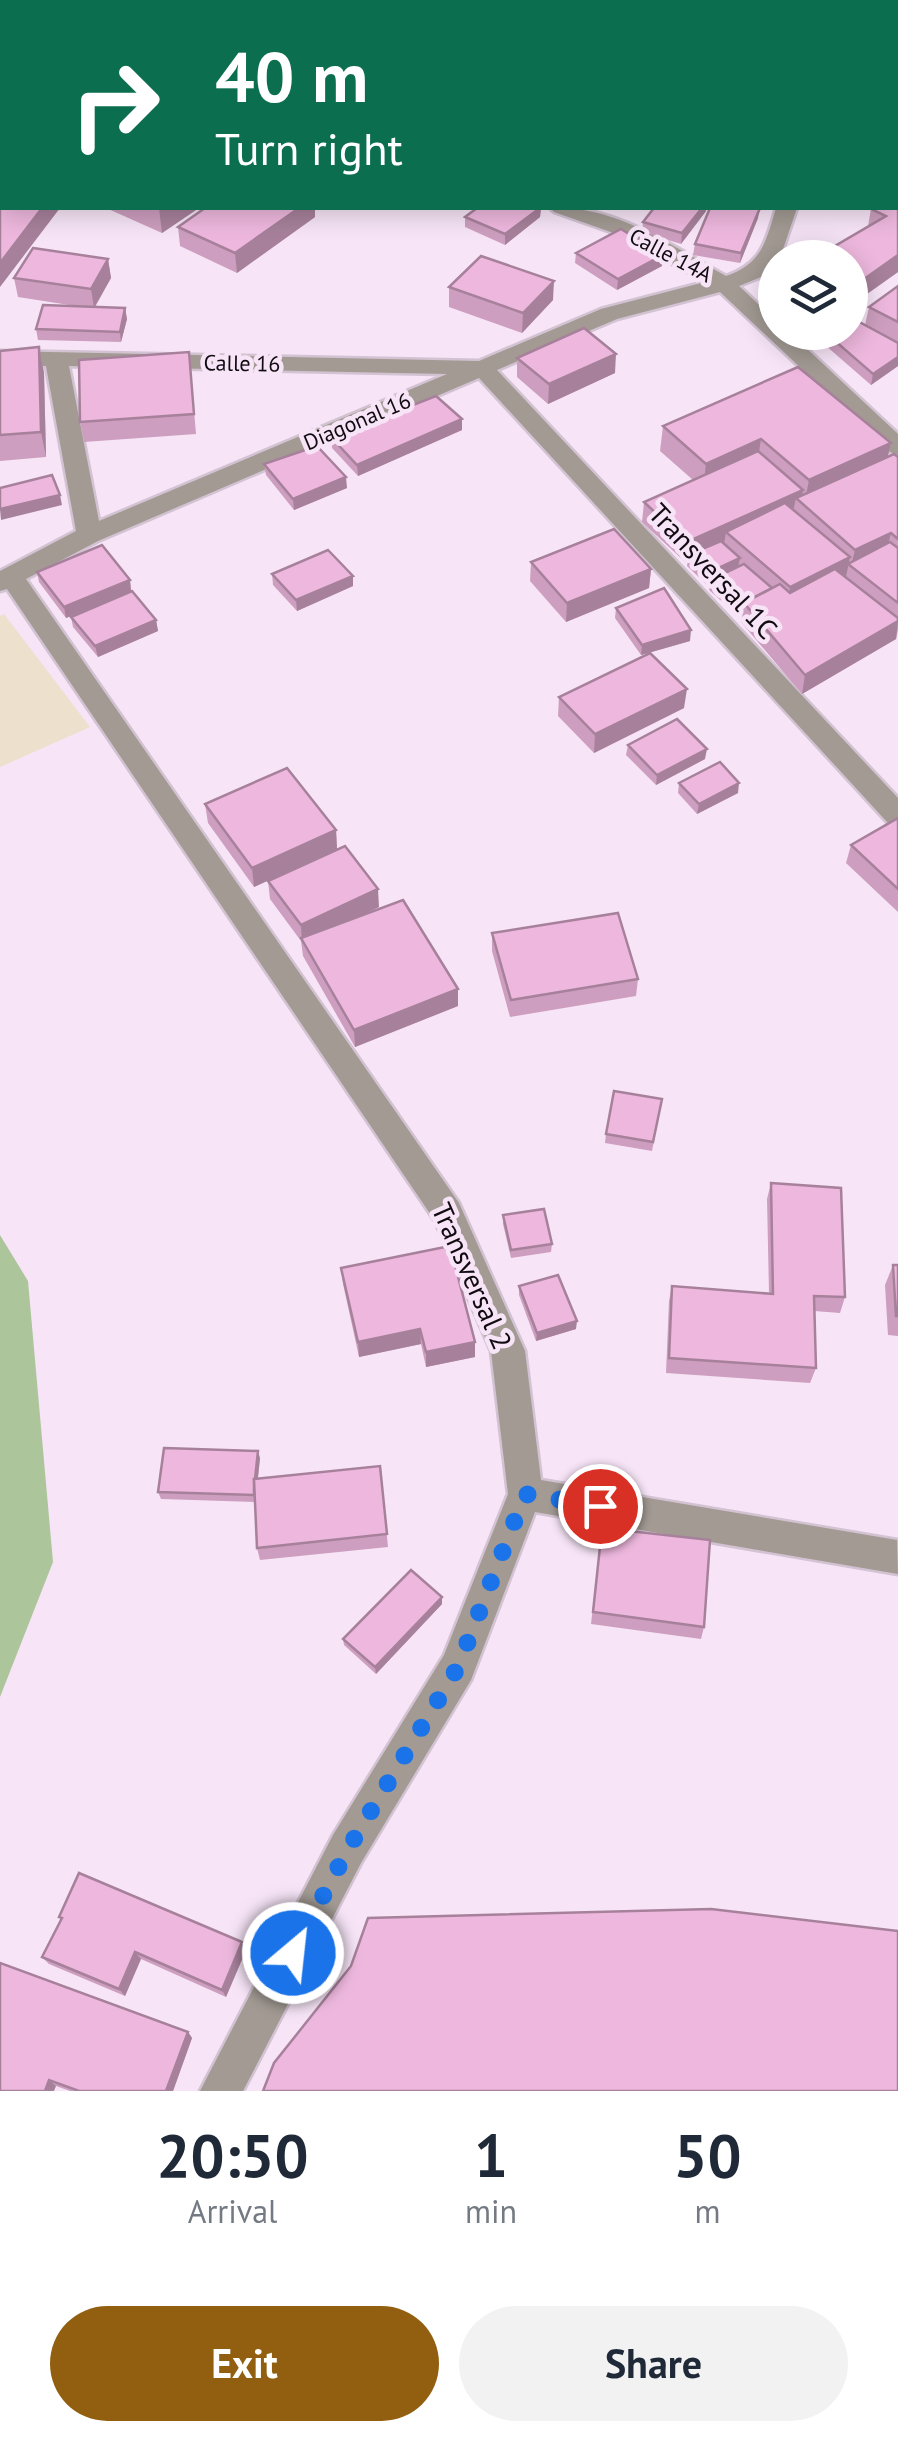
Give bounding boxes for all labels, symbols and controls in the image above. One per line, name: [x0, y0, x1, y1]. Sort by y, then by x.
text: 40 m: [215, 31, 368, 121]
icon: right: [50, 40, 180, 170]
text: Turn right: [215, 119, 403, 177]
street label: Calle 14A: [625, 222, 717, 289]
map controls: [758, 240, 868, 350]
button: layers: [758, 240, 868, 350]
street label: Calle 16: [203, 348, 281, 378]
street label: Diagonal 16: [299, 386, 415, 456]
street label: Transversal 1C: [641, 495, 786, 646]
street label: Transversal 2: [424, 1197, 521, 1355]
pin: [558, 1464, 643, 1549]
icon: arrive: [573, 1479, 628, 1534]
position arrow: [241, 1901, 345, 2005]
text: 20:50: [156, 2116, 309, 2194]
text: 1: [474, 2116, 508, 2194]
text: 50: [674, 2116, 742, 2194]
text: Arrival: [188, 2190, 277, 2232]
text: min: [465, 2190, 517, 2232]
text: m: [695, 2190, 721, 2232]
button: Exit: [50, 2306, 439, 2421]
button: Share: [459, 2306, 848, 2421]

